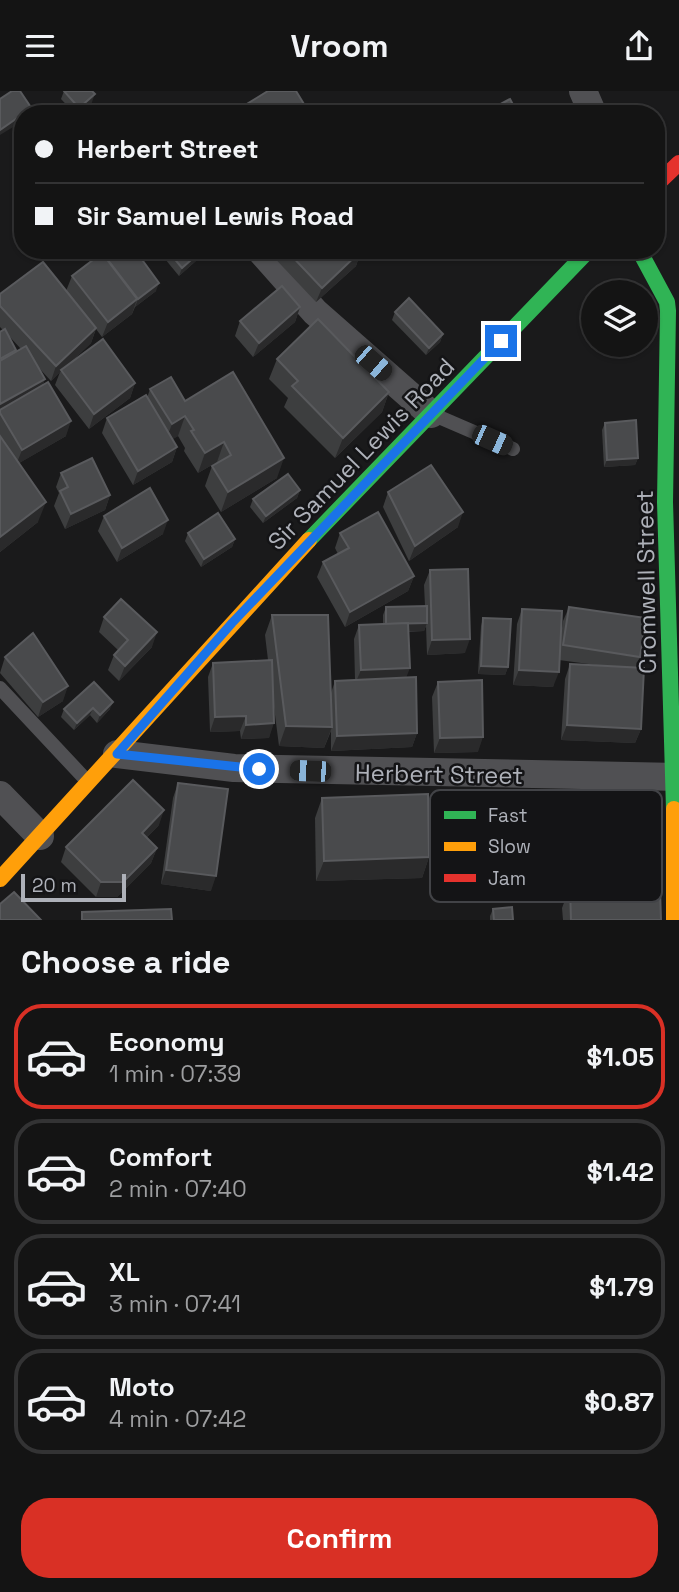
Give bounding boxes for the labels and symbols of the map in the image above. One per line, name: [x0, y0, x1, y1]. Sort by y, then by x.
route end: [485, 325, 517, 357]
car: [351, 341, 396, 385]
street label: Sir Samuel Lewis Road: [261, 351, 461, 557]
car: [469, 422, 516, 458]
street label: Cromwell Street: [629, 490, 663, 674]
route start: [243, 753, 275, 785]
street label: Herbert Street: [355, 757, 523, 791]
car: [289, 760, 332, 782]
legend: [430, 790, 662, 902]
text: Fast: [488, 803, 528, 828]
text: Slow: [488, 834, 531, 859]
text: Jam: [488, 866, 526, 891]
scale bar: [21, 871, 126, 903]

